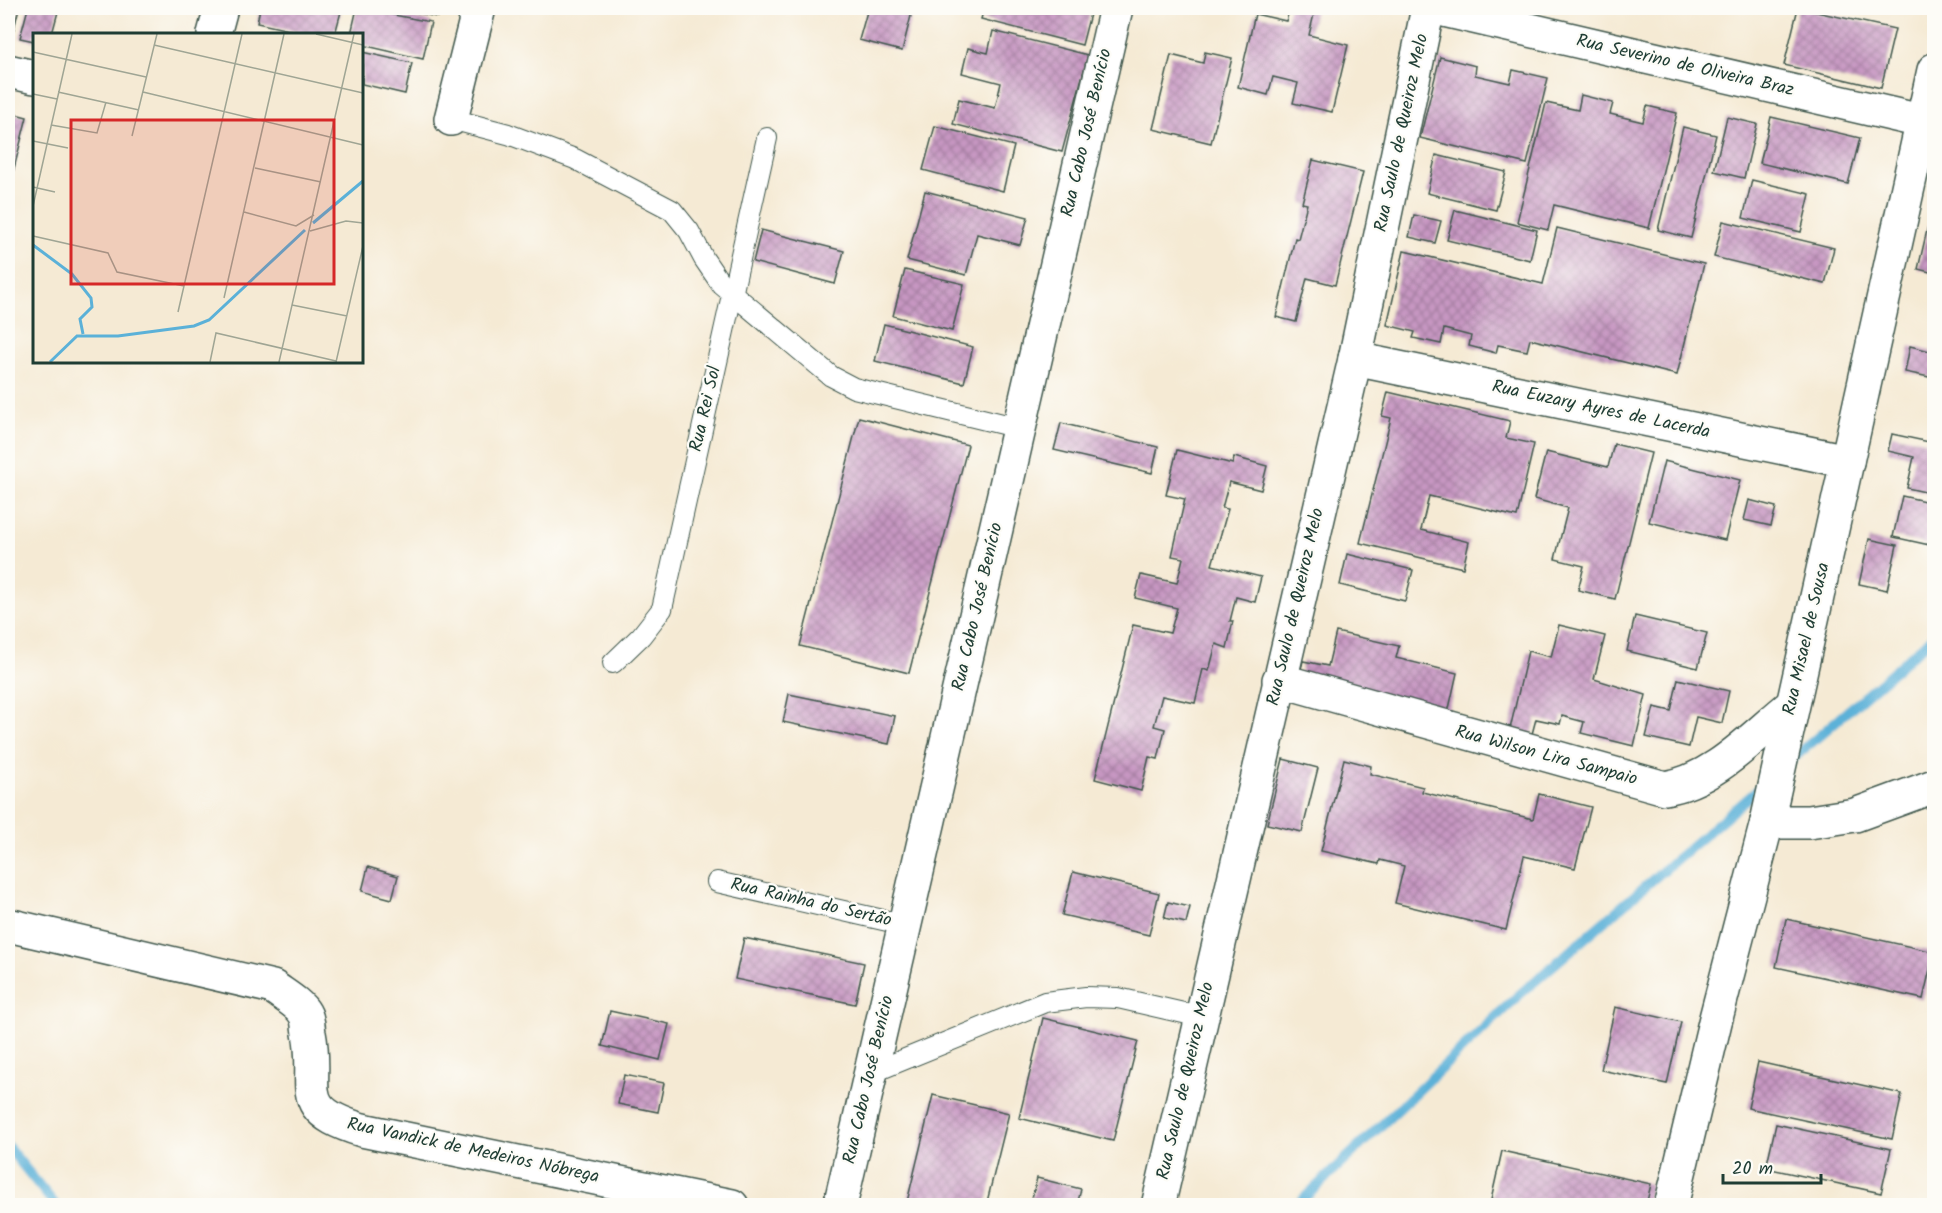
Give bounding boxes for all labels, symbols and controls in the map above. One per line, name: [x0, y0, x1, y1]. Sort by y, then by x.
street label: Rua Severino de Oliveira Braz: [1573, 27, 1797, 105]
street label: Rua Saulo de Queiroz Melo: [1367, 31, 1437, 235]
inset map: [33, 33, 363, 363]
street label: Rua Cabo José Benício: [1054, 46, 1120, 220]
street label: Rua Rei Sol: [682, 363, 730, 455]
street label: Rua Euzary Ayres de Lacerda: [1489, 373, 1713, 447]
street label: Rua Saulo de Queiroz Melo: [1259, 505, 1333, 709]
street label: Rua Cabo José Benício: [945, 520, 1011, 694]
street label: Rua Misael de Sousa: [1775, 560, 1839, 718]
street label: Rua Wilson Lira Sampaio: [1452, 718, 1640, 794]
street label: Rua Rainha do Sertão: [728, 870, 894, 936]
street label: Rua Saulo de Queiroz Melo: [1149, 979, 1223, 1183]
street label: Rua Cabo José Benício: [836, 993, 902, 1167]
street label: Rua Vandick de Medeiros Nóbrega: [344, 1110, 602, 1192]
scale bar: [1723, 1147, 1820, 1185]
text: 20 m: [1732, 1155, 1773, 1184]

